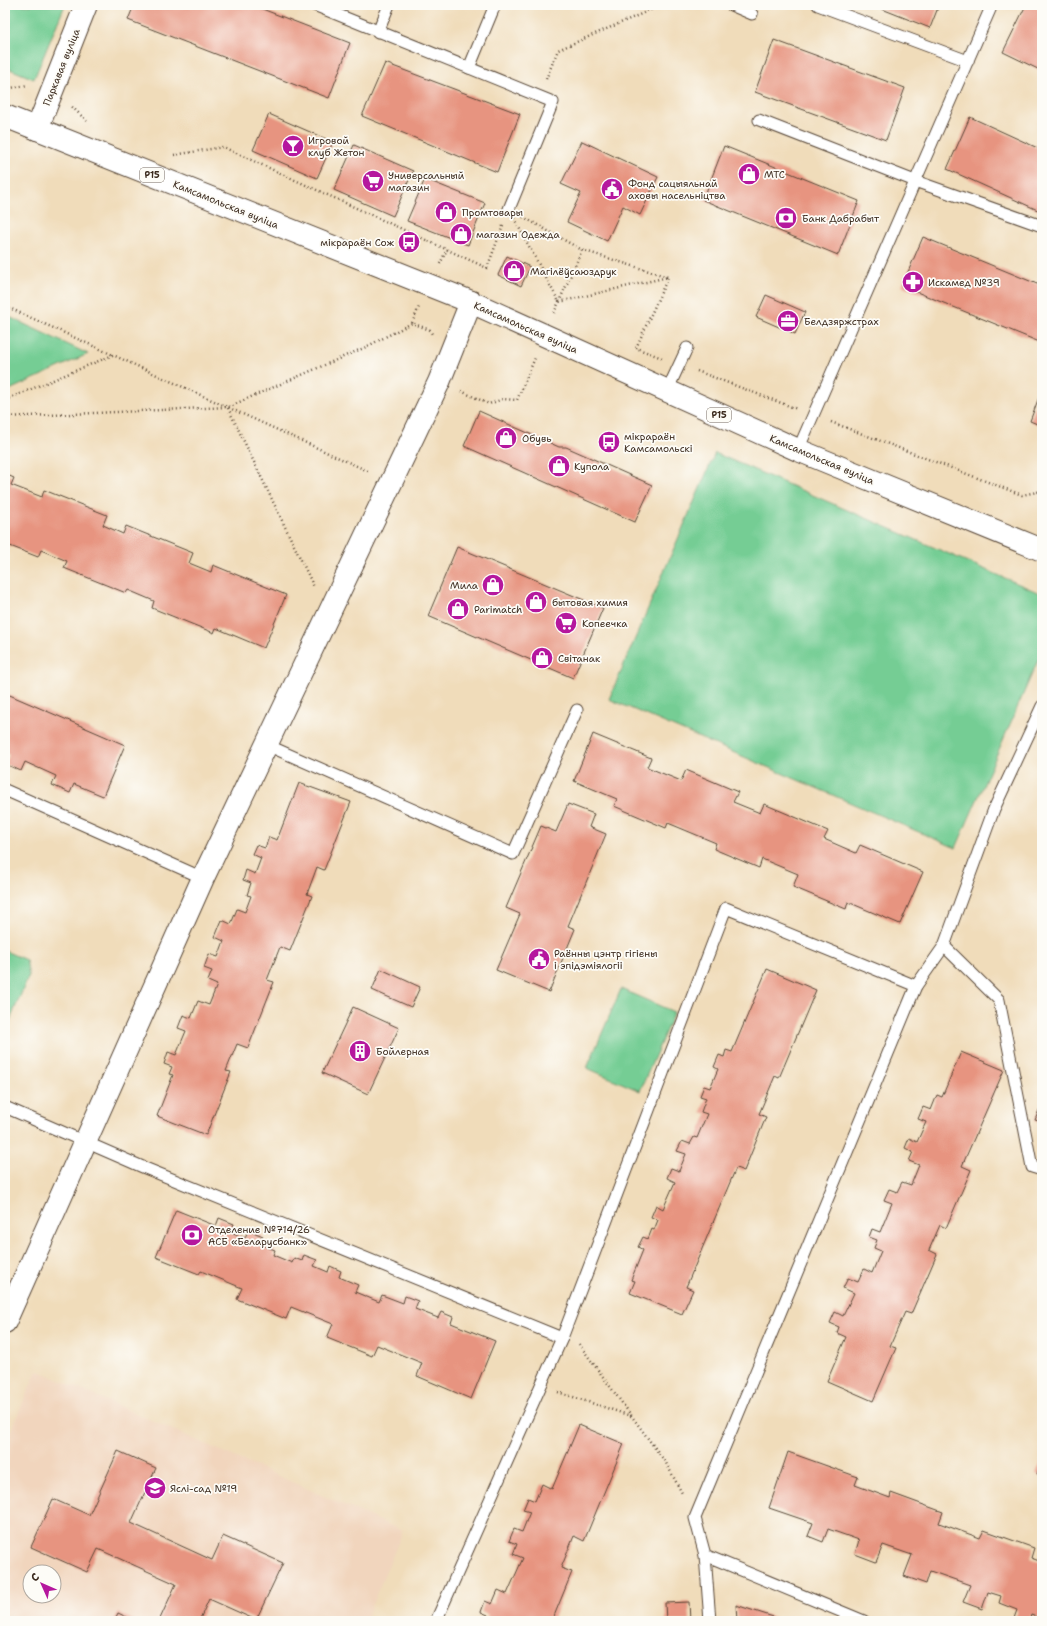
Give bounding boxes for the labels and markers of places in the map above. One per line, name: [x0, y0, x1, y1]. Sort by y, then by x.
bar icon: Игровой клуб Жетон: [280, 133, 306, 159]
place label: Игровой клуб Жетон: [308, 134, 365, 159]
shop icon: МТС: [736, 161, 762, 187]
supermarket icon: Универсальный магазин: [360, 168, 386, 194]
place label: МТС: [764, 168, 785, 181]
place label: Универсальный магазин: [388, 169, 465, 194]
public building icon: Фонд сацыяльнай аховы насельніцтва: [599, 176, 625, 202]
place label: Фонд сацыяльнай аховы насельніцтва: [628, 177, 726, 202]
shop icon: Промтовары: [433, 199, 459, 225]
bank icon: Банк Дабрабыт: [773, 205, 799, 231]
place label: Промтовары: [462, 206, 523, 219]
place label: Банк Дабрабыт: [802, 212, 880, 225]
shop icon: магазин Одежда: [448, 221, 474, 247]
place label: магазин Одежда: [476, 228, 560, 241]
bus stop icon: мікрараён Сож: [396, 229, 422, 255]
place label: мікрараён Сож: [320, 236, 395, 249]
shop icon: Магілёўсаюздрук: [501, 258, 527, 284]
place label: Магілёўсаюздрук: [530, 265, 617, 278]
pharmacy icon: Искамед №39: [900, 269, 926, 295]
place label: Искамед №39: [928, 276, 1000, 289]
office icon: Белдзяржстрах: [775, 308, 801, 334]
place label: Белдзяржстрах: [804, 315, 879, 328]
shop icon: Обувь: [493, 425, 519, 451]
bus stop icon: мікрараён Камсамольскі: [596, 429, 622, 455]
place label: мікрараён Камсамольскі: [624, 430, 693, 455]
place label: Обувь: [522, 432, 552, 445]
shop icon: Купола: [546, 453, 572, 479]
place label: Купола: [574, 460, 610, 473]
shop icon: Мила: [480, 572, 506, 598]
place label: Мила: [450, 579, 479, 592]
shop icon: бытовая химия: [523, 589, 549, 615]
shop icon: Parimatch: [445, 596, 471, 622]
place label: бытовая химия: [552, 596, 628, 609]
place label: Parimatch: [474, 603, 522, 616]
supermarket icon: Копеечка: [553, 610, 579, 636]
place label: Копеечка: [582, 617, 628, 630]
shop icon: Світанак: [529, 645, 555, 671]
place label: Світанак: [558, 652, 601, 665]
public building icon: Раённы цэнтр гігіены і эпідэміялогіі: [526, 946, 552, 972]
place label: Раённы цэнтр гігіены і эпідэміялогіі: [554, 947, 657, 972]
building icon: Бойлерная: [347, 1038, 373, 1064]
place label: Бойлерная: [376, 1045, 429, 1058]
bank icon: Отделение №714/26 АСБ «Беларусбанк»: [179, 1222, 205, 1248]
place label: Отделение №714/26 АСБ «Беларусбанк»: [208, 1223, 310, 1248]
school or university icon: Яслі-сад №19: [142, 1475, 168, 1501]
place label: Яслі-сад №19: [170, 1482, 237, 1495]

